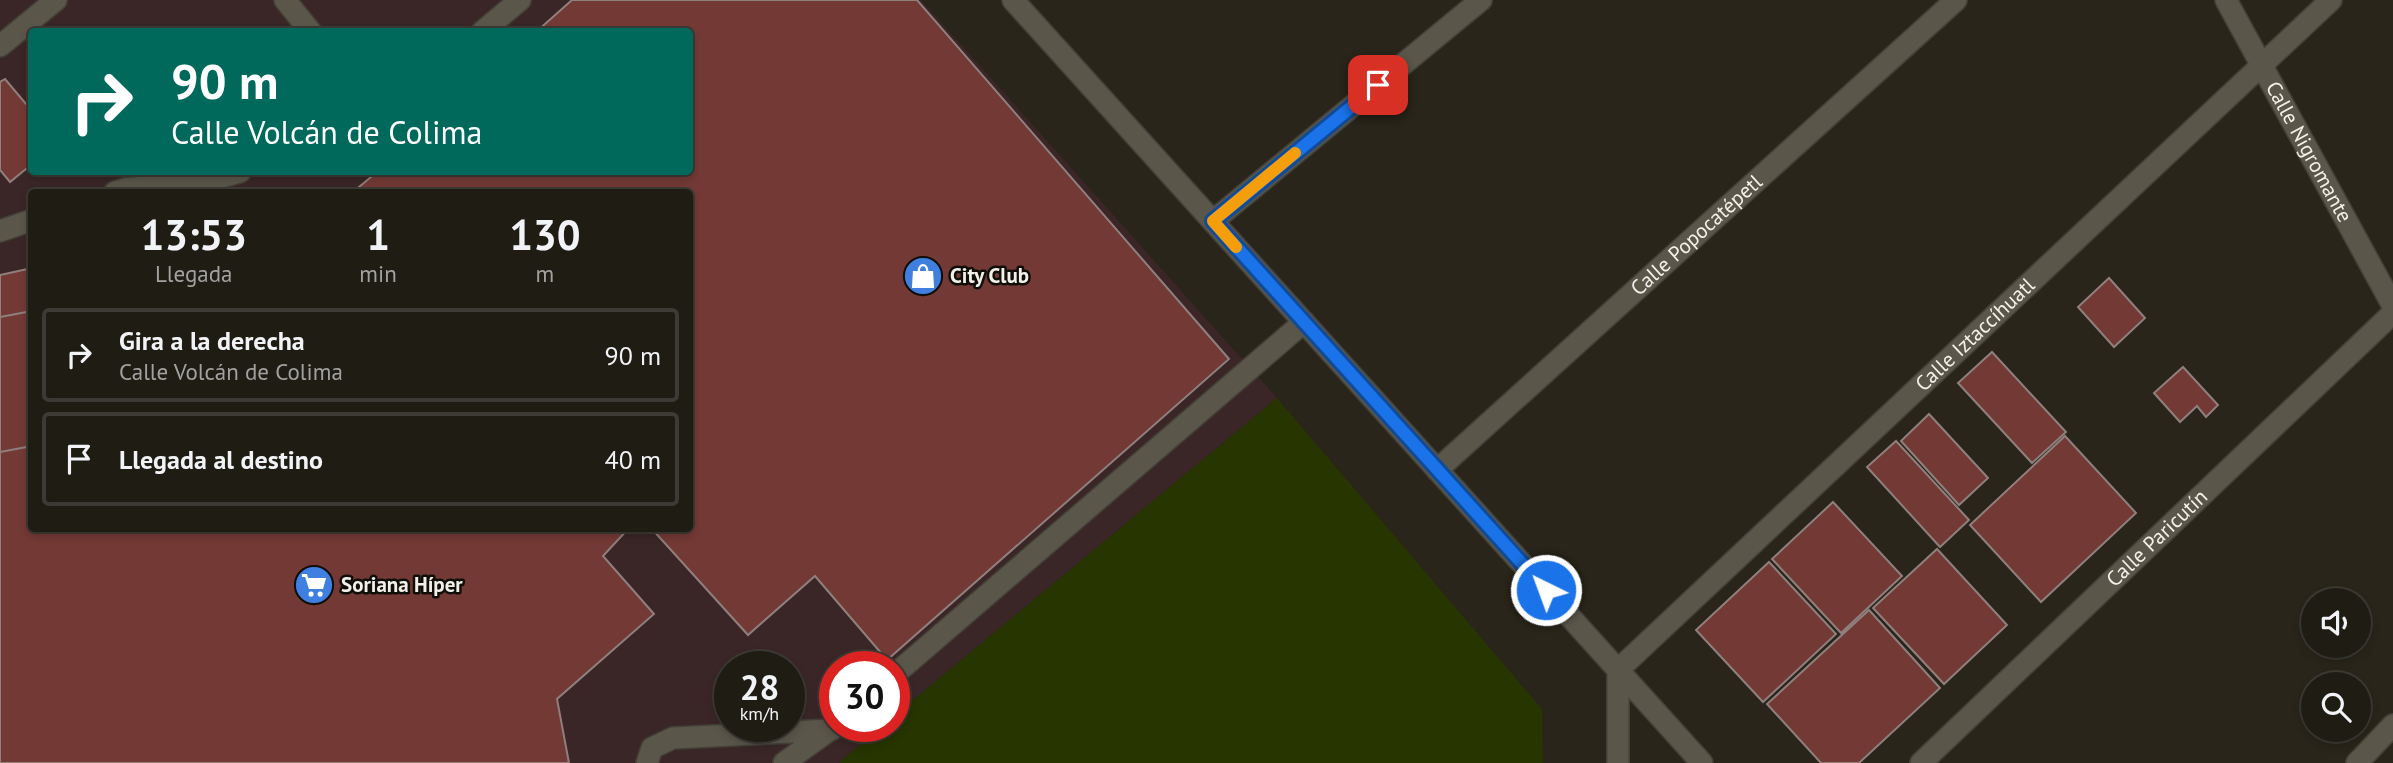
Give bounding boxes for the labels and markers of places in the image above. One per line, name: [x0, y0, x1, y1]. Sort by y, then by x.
pin: [1348, 55, 1408, 115]
shop icon: City Club: [902, 255, 944, 297]
place label: City Club: [950, 262, 1029, 289]
supermarket icon: Soriana Híper: [293, 564, 335, 606]
place label: Soriana Híper: [341, 571, 463, 598]

